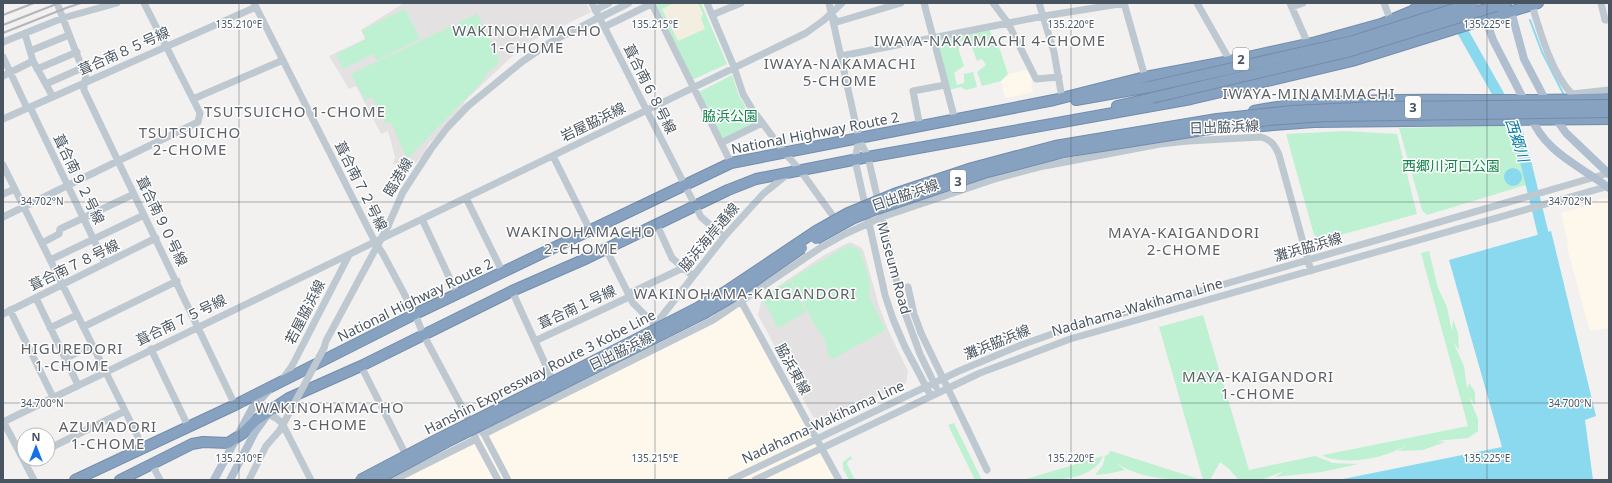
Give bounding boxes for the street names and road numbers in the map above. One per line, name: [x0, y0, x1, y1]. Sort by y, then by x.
street label: 葺合南８５号線: [75, 22, 172, 79]
street label: 葺合南６８号線: [620, 41, 681, 137]
road number: 2: [1233, 48, 1249, 70]
road number: 3: [1405, 96, 1421, 118]
street label: 岩屋脇浜線: [557, 98, 628, 145]
street label: National Highway Route 2: [729, 107, 901, 158]
street label: 日出脇浜線: [1189, 116, 1259, 137]
street label: 葺合南９２号線: [49, 131, 109, 227]
street label: 葺合南７２号線: [331, 138, 392, 234]
street label: 臨港線: [379, 154, 417, 200]
road number: 3: [950, 170, 966, 192]
street label: 葺合南９０号線: [132, 173, 192, 269]
street label: 日出脇浜線: [869, 174, 941, 215]
street label: 脇浜海岸通線: [674, 198, 743, 275]
street label: Museum Road: [873, 220, 916, 316]
street label: 灘浜脇浜線: [1272, 228, 1344, 265]
street label: 葺合南７８号線: [26, 235, 122, 295]
street label: National Highway Route 2: [334, 254, 496, 346]
street label: Nadahama-Wakihama Line: [1049, 273, 1225, 340]
street label: 若屋脇浜線: [280, 276, 329, 347]
street label: 葺合南１号線: [535, 280, 619, 333]
street label: 葺合南７５号線: [133, 290, 229, 350]
street label: Hanshin Expressway Route 3 Kobe Line: [421, 305, 659, 438]
street label: 灘浜脇浜線: [961, 320, 1033, 363]
street label: 日出脇浜線: [585, 327, 656, 374]
street label: 脇浜東線: [772, 340, 815, 398]
street label: Nadahama-Wakihama Line: [738, 375, 907, 468]

